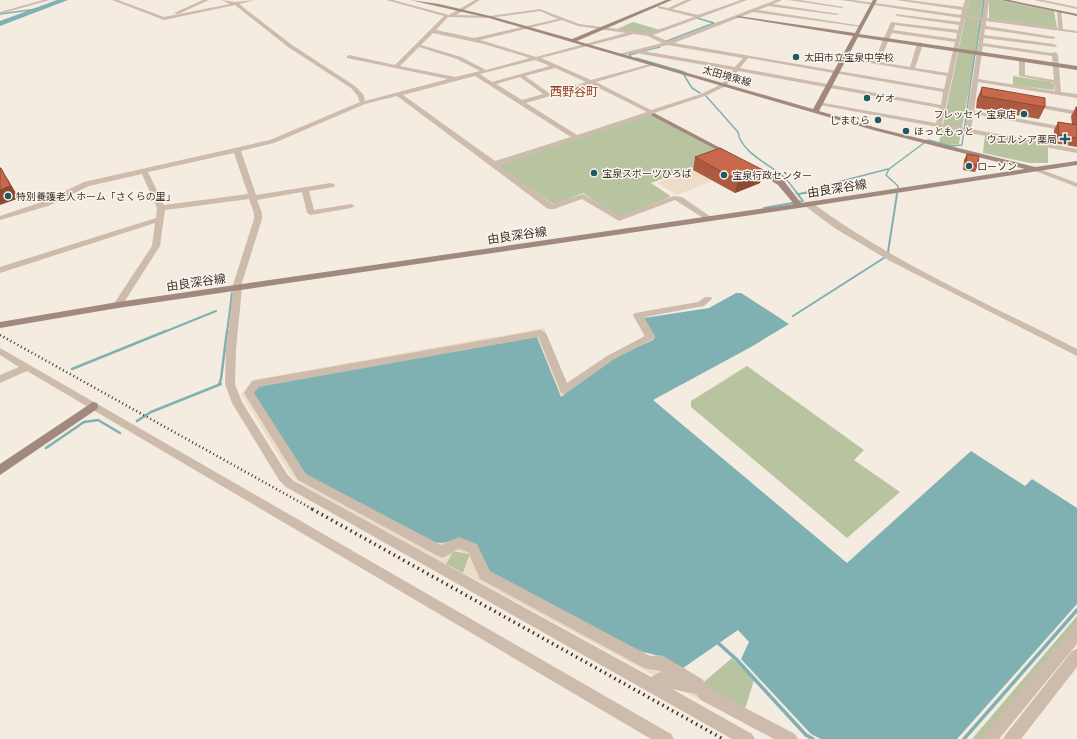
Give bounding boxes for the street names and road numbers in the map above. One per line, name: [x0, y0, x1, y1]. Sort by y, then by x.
street label: 太田境東線: [701, 63, 753, 89]
street label: 由良深谷線: [806, 176, 868, 200]
street label: 由良深谷線: [486, 223, 548, 247]
street label: 由良深谷線: [165, 270, 227, 294]

